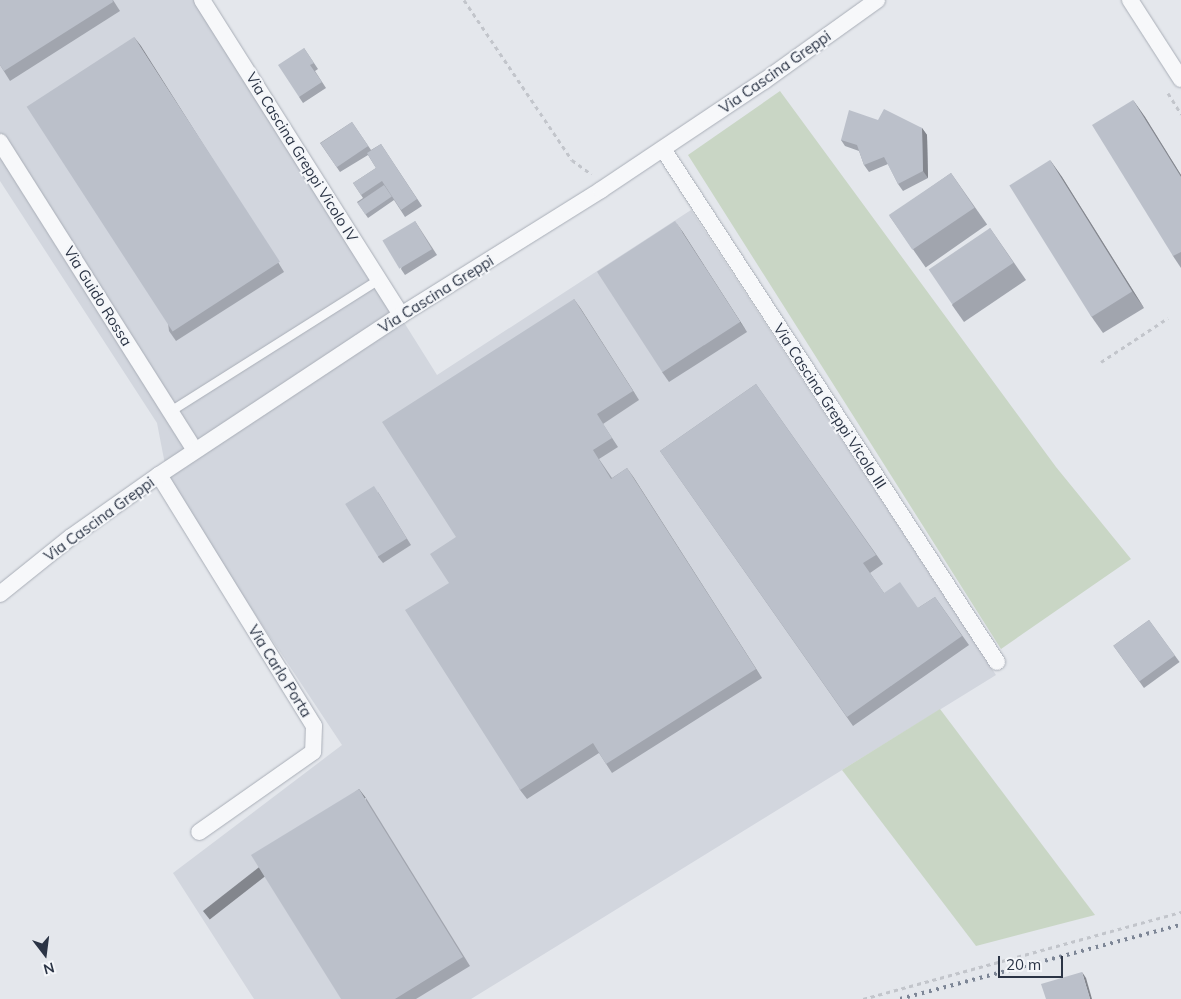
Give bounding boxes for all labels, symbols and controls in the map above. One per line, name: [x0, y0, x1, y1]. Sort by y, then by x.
street label: Via Cascina Greppi: [716, 27, 834, 117]
street label: Via Cascina Greppi Vicolo IV: [242, 69, 362, 245]
street label: Via Guido Rossa: [60, 243, 136, 349]
street label: Via Cascina Greppi: [375, 251, 497, 337]
street label: Via Cascina Greppi Vicolo III: [770, 320, 890, 492]
street label: Via Cascina Greppi: [40, 473, 158, 565]
street label: Via Carlo Porta: [244, 621, 316, 721]
north arrow: [20, 929, 70, 979]
scale bar: [1001, 946, 1066, 978]
text: 20 m: [1006, 955, 1041, 974]
text: N: [41, 958, 56, 979]

